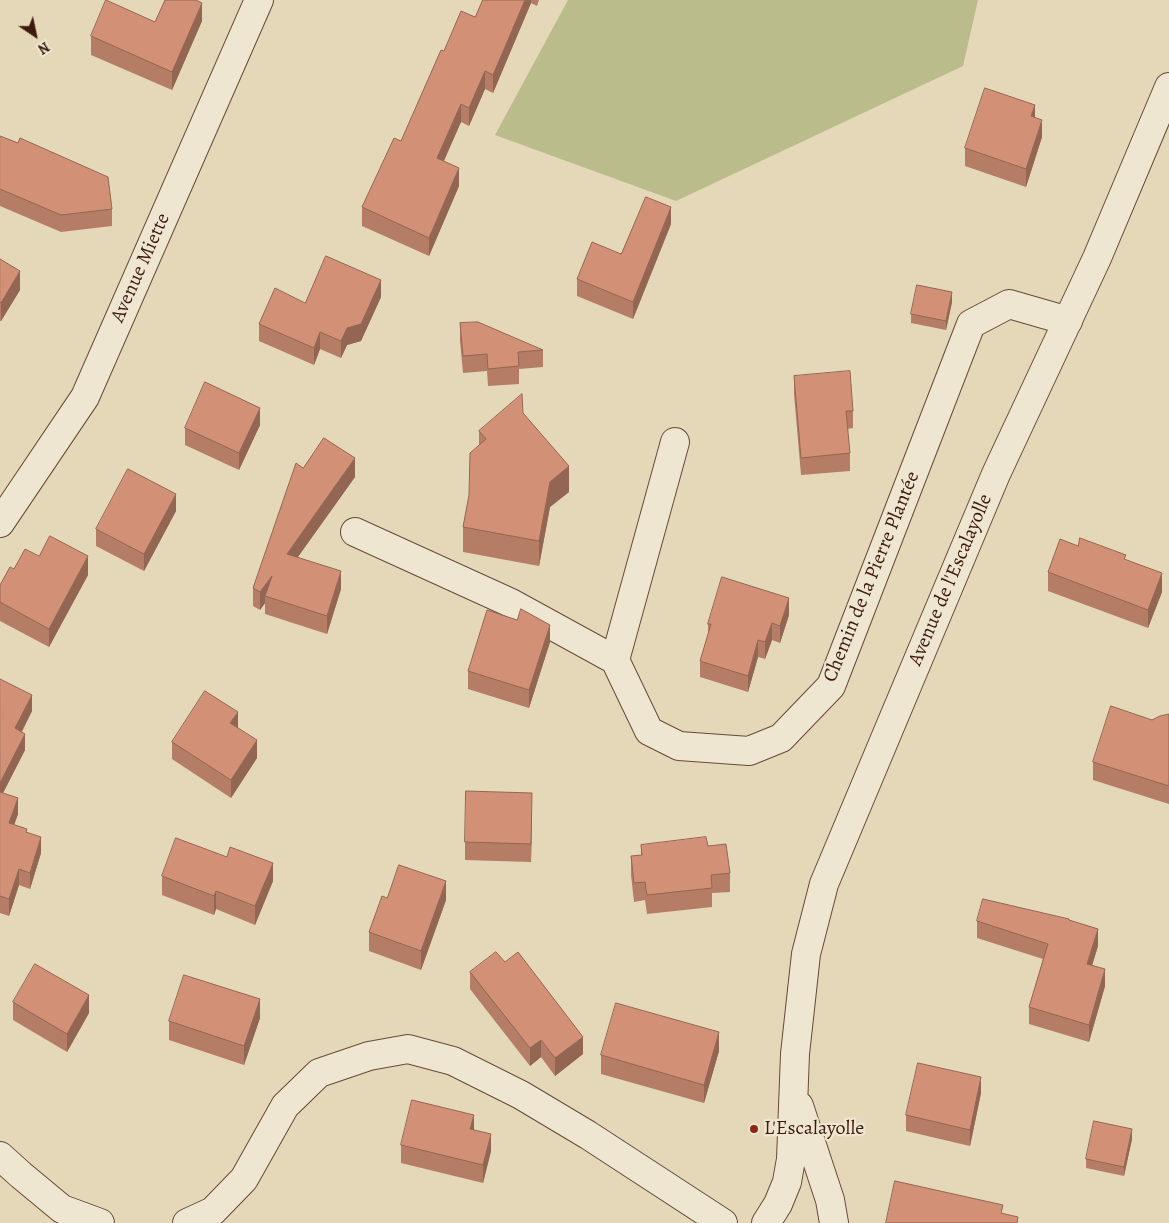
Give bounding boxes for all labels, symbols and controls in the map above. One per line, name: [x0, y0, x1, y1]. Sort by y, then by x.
north arrow: [10, 10, 60, 60]
text: N: [34, 37, 53, 59]
street label: Avenue Miette: [106, 210, 176, 326]
street label: Chemin de la Pierre Plantée: [819, 468, 925, 686]
street label: Avenue de l'Escalayolle: [904, 491, 998, 669]
place label: L'Escalayolle: [764, 1117, 864, 1141]
marker: L'Escalayolle: [748, 1123, 760, 1135]

